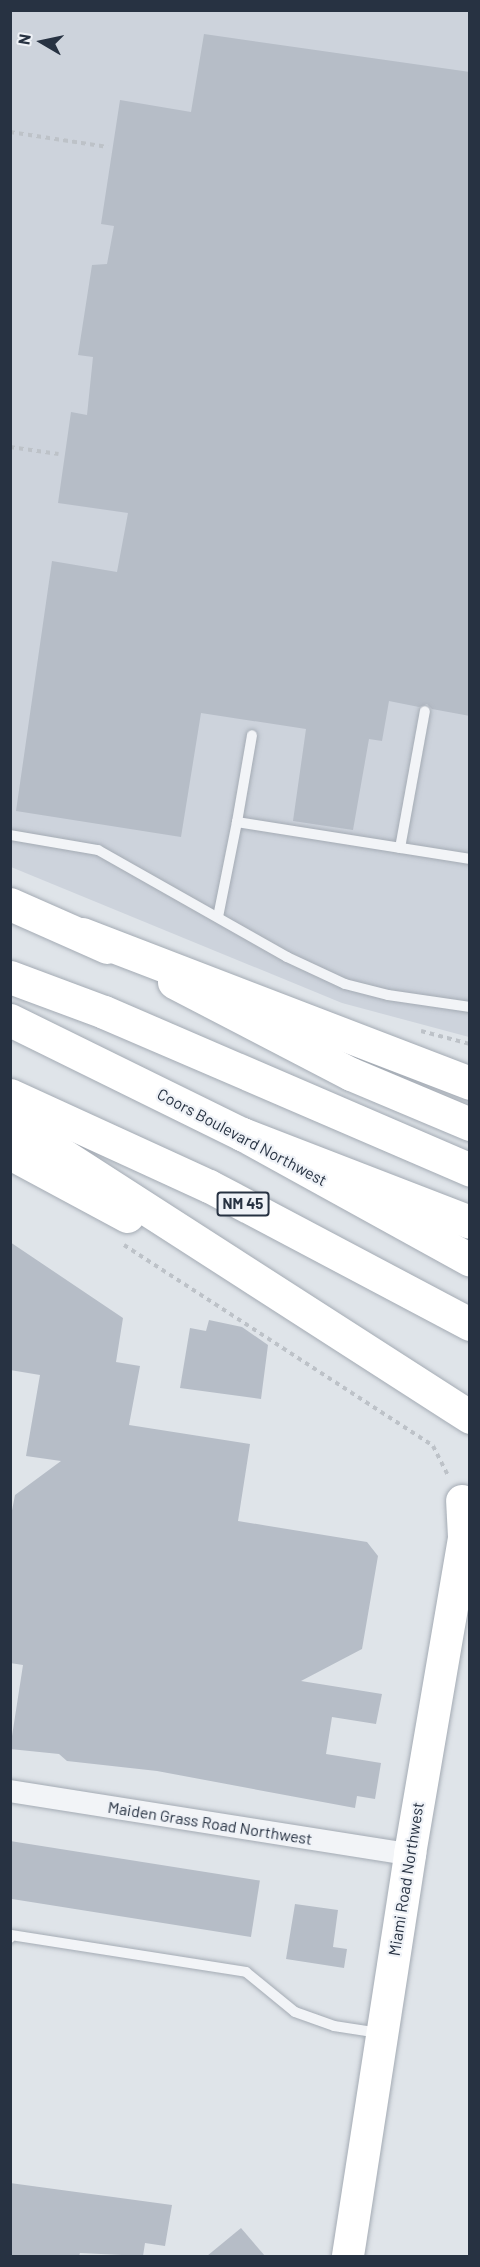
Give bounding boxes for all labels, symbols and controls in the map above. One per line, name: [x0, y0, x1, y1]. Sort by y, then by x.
north arrow: [12, 12, 72, 72]
text: N: [14, 32, 34, 46]
street label: Coors Boulevard Northwest: [154, 1084, 330, 1190]
road number: NM 45: [216, 1192, 270, 1216]
street label: Maiden Grass Road Northwest: [107, 1797, 313, 1849]
street label: Miami Road Northwest: [384, 1801, 428, 1957]

